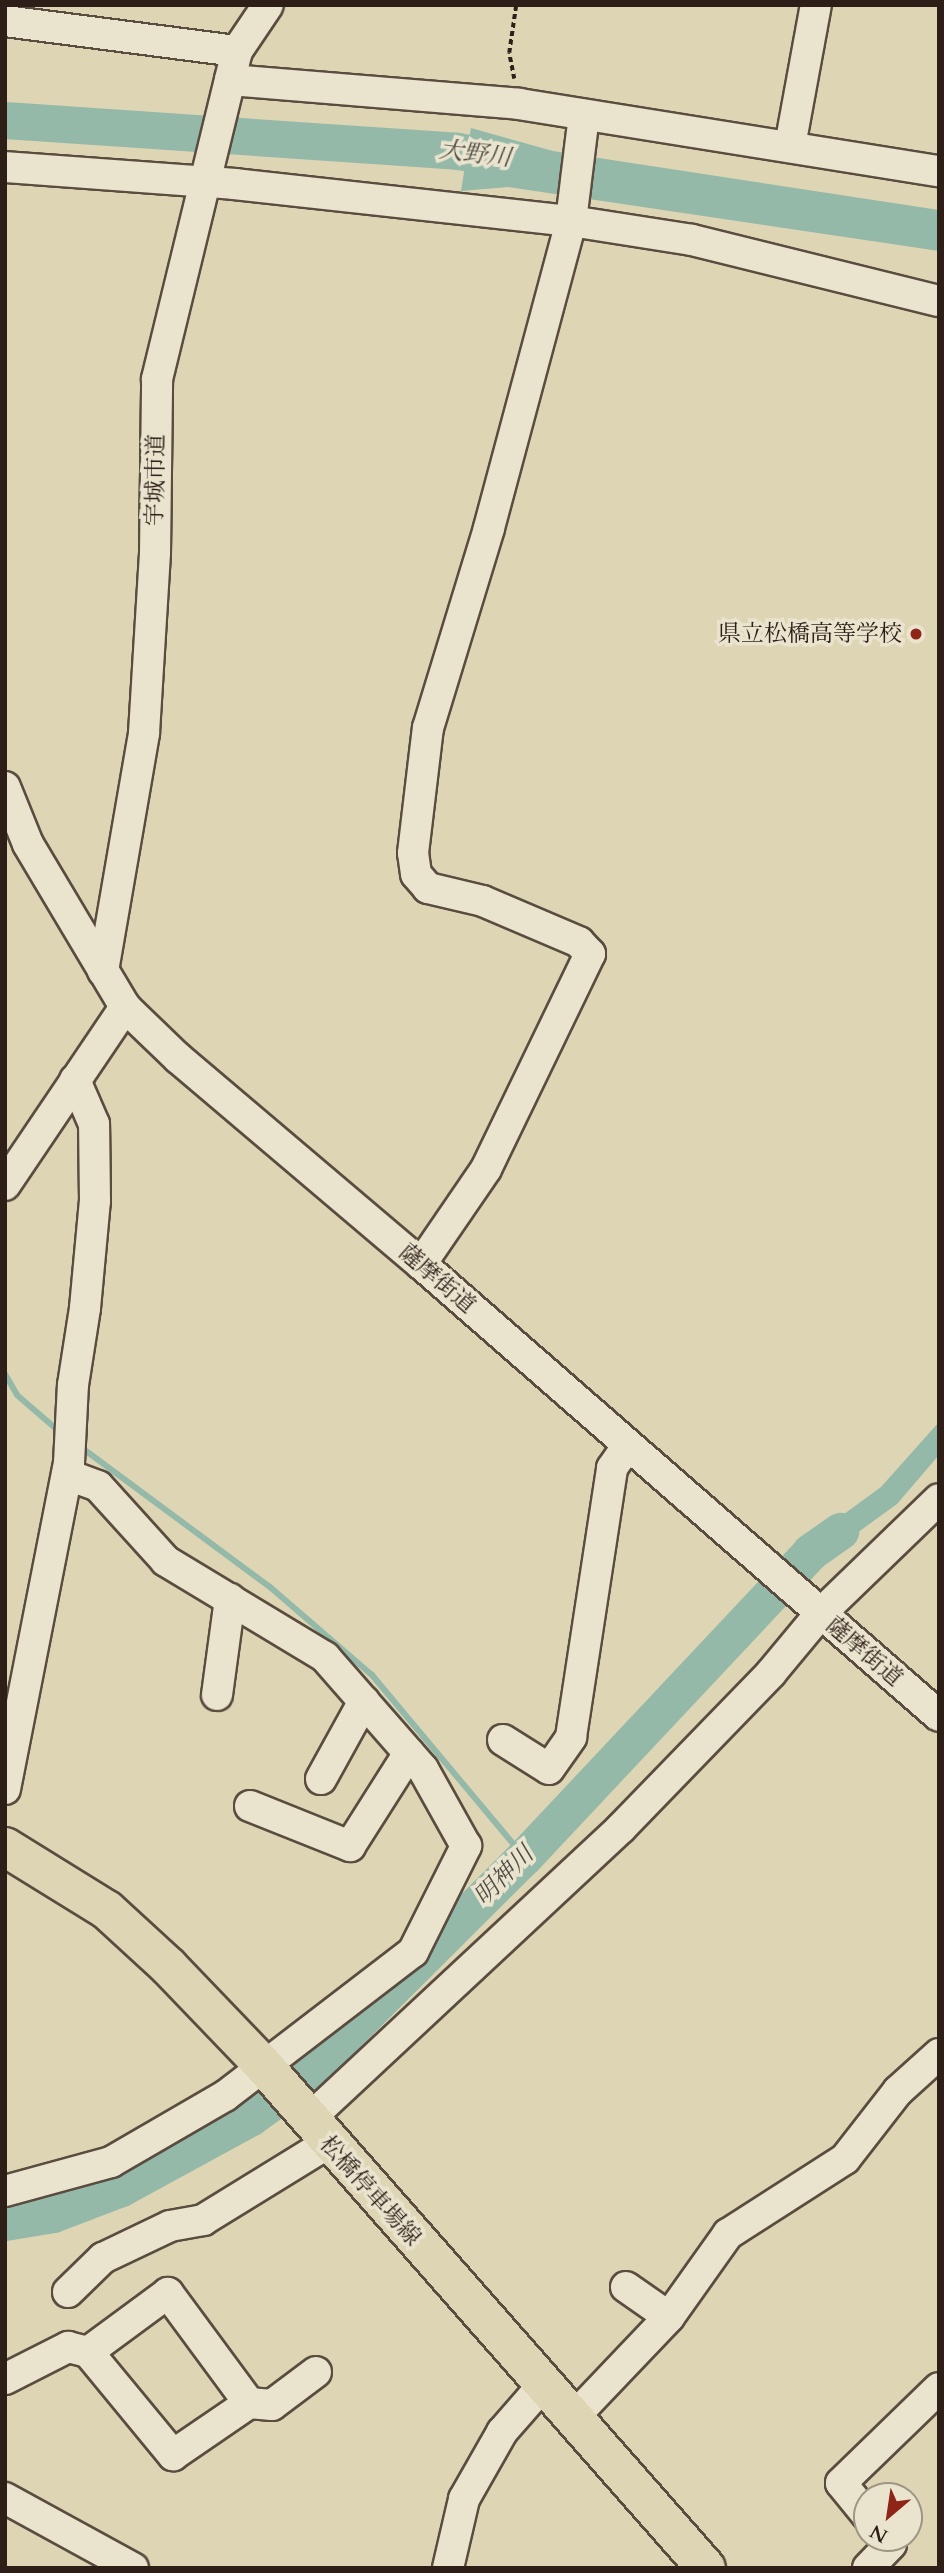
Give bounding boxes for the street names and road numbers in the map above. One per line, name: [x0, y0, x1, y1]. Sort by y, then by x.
street label: 宇城市道: [141, 434, 171, 526]
street label: 薩摩街道: [393, 1238, 481, 1320]
street label: 薩摩街道: [820, 1611, 908, 1693]
street label: 松橋停車場線: [314, 2130, 426, 2252]

